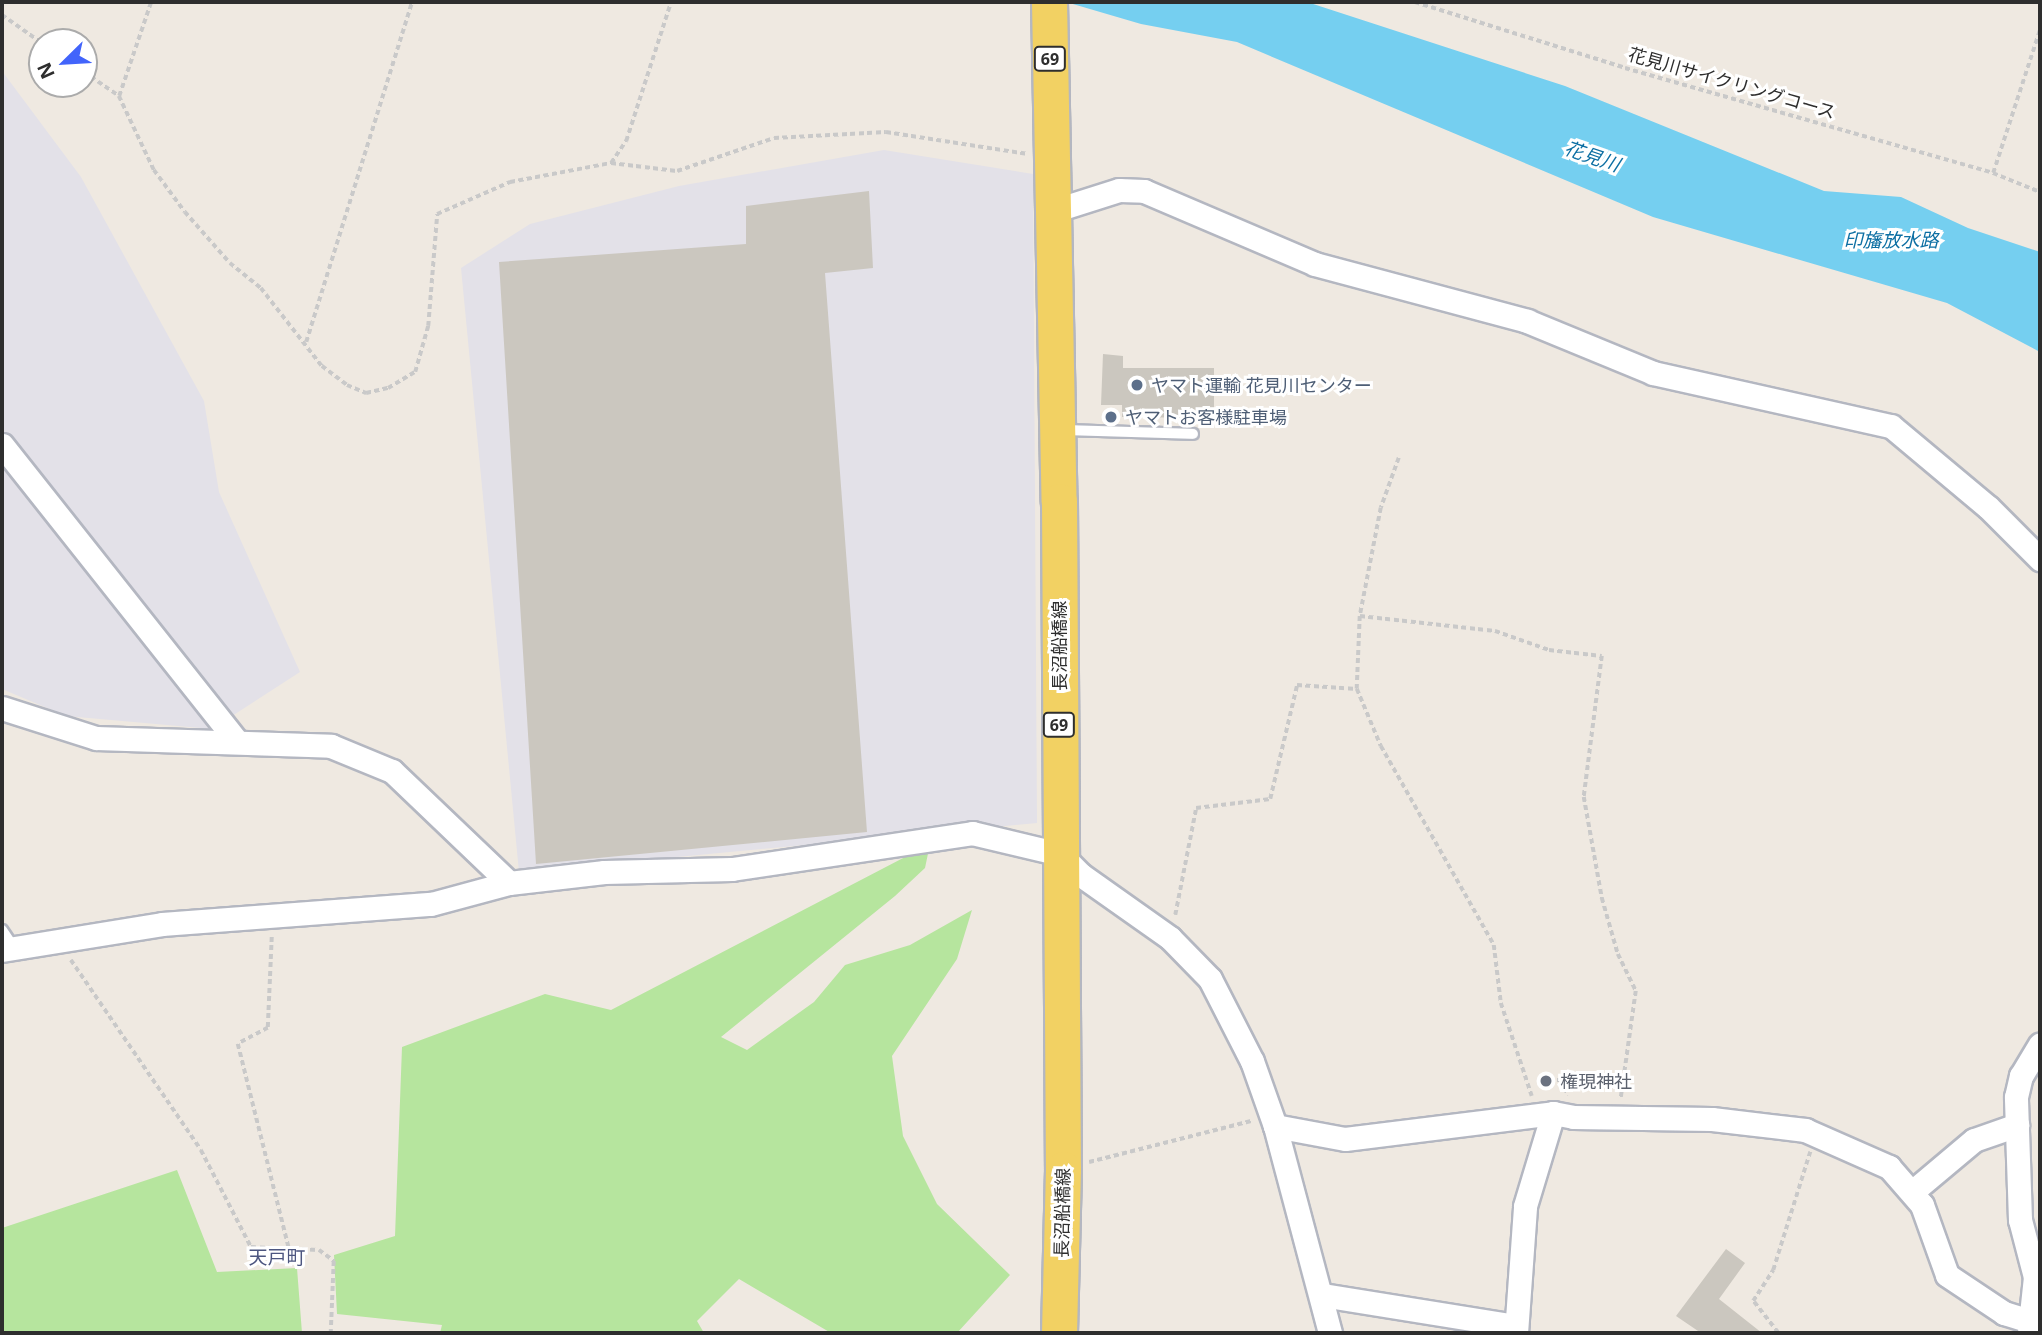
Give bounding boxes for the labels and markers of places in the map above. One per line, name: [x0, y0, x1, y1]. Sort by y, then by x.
place label: ヤマト運輸 花見川センター: [1151, 374, 1372, 396]
marker: ヤマト運輸 花見川センター: [1129, 377, 1145, 393]
place label: ヤマトお客様駐車場: [1125, 406, 1287, 428]
marker: ヤマトお客様駐車場: [1103, 409, 1119, 425]
place label: 権現神社: [1560, 1070, 1632, 1092]
marker: 権現神社: [1538, 1073, 1554, 1089]

